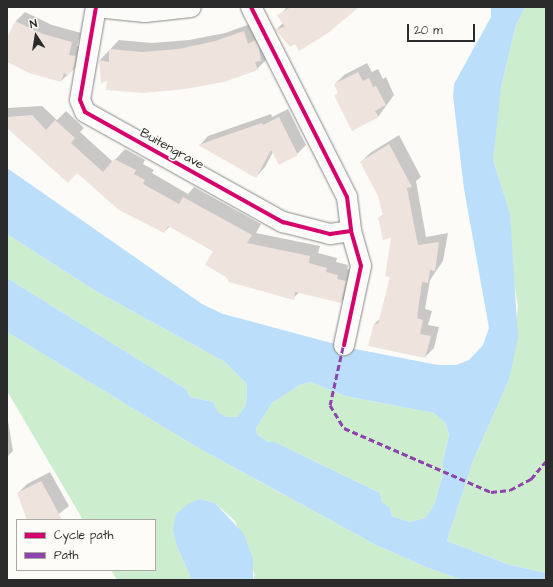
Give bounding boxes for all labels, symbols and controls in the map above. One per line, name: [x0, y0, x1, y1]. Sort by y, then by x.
north arrow: [16, 16, 56, 56]
text: N: [28, 16, 38, 32]
scale bar: [409, 16, 477, 42]
text: 20 m: [414, 22, 443, 39]
street label: Buitengrave: [137, 125, 207, 173]
legend: [16, 519, 156, 571]
text: Cycle path: [54, 527, 113, 544]
text: Path: [54, 547, 79, 564]

